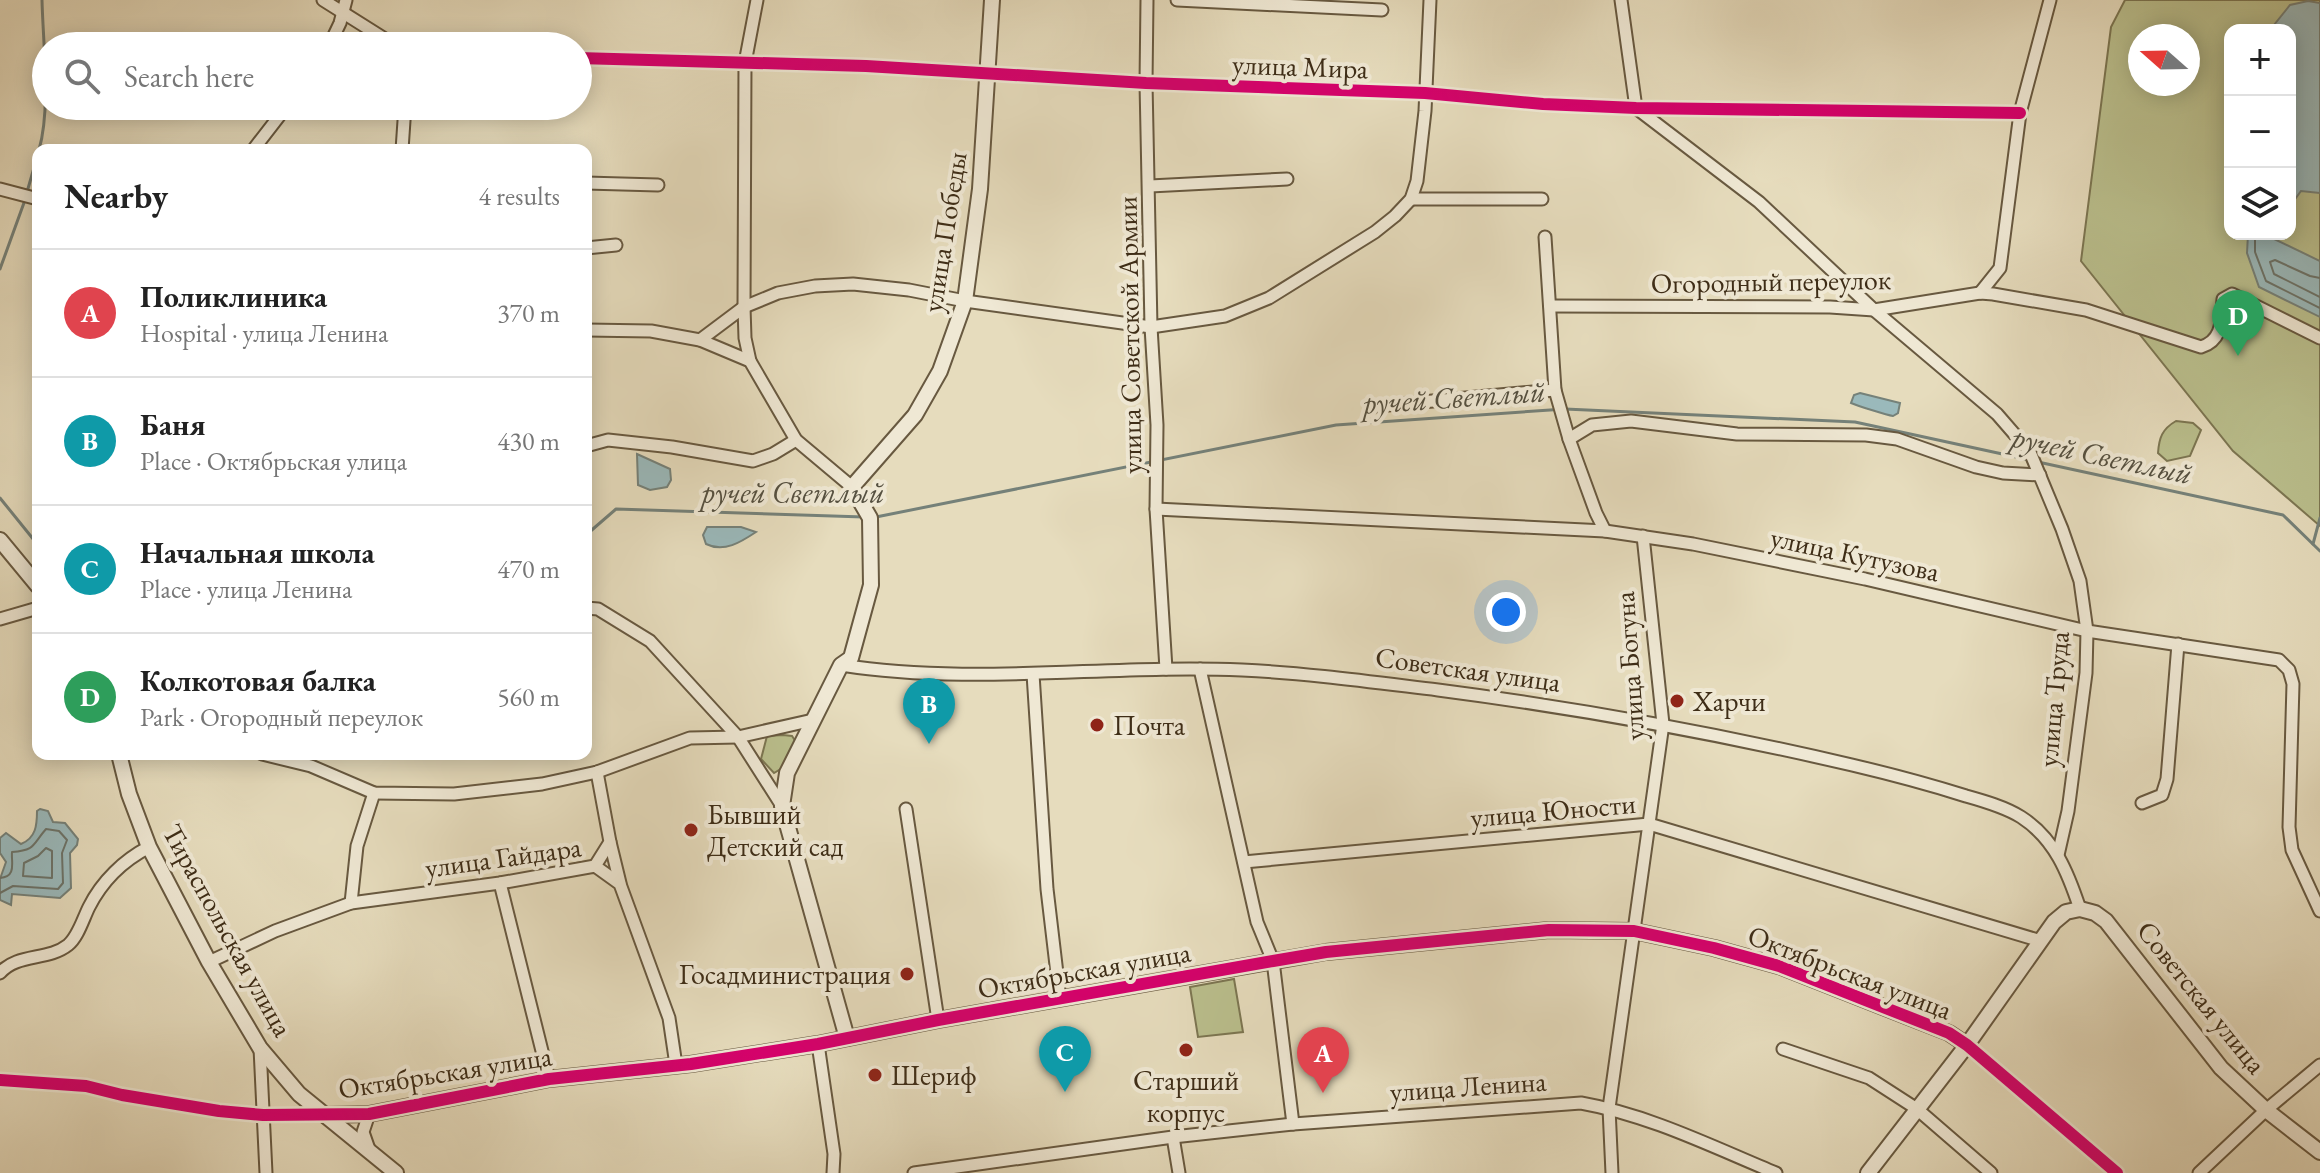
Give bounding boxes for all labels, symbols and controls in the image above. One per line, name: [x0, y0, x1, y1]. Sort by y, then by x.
north arrow: [2128, 24, 2200, 96]
map controls: [2224, 24, 2296, 240]
button: +: [2224, 24, 2296, 96]
search box: [32, 32, 592, 120]
street label: улица Мира: [1231, 46, 1369, 86]
icon: search: [60, 54, 104, 98]
text: Search here: [124, 57, 254, 96]
button: −: [2224, 96, 2296, 168]
street label: улица Победы: [914, 149, 974, 315]
button: layers: [2224, 168, 2296, 240]
text: Nearby: [64, 174, 168, 218]
text: 4 results: [479, 179, 560, 213]
street label: улица Советской Армии: [1109, 196, 1149, 474]
street label: Огородный переулок: [1651, 261, 1891, 301]
text: Поликлиника: [140, 277, 327, 316]
pin: D: [2212, 290, 2264, 356]
text: A: [81, 296, 99, 330]
text: 370 m: [497, 296, 560, 330]
text: Hospital · улица Ленина: [140, 316, 388, 350]
water label: ручей Светлый: [1357, 371, 1547, 423]
text: Баня: [140, 405, 205, 444]
water label: ручей Светлый: [2005, 416, 2196, 493]
text: B: [82, 424, 98, 458]
text: 430 m: [497, 424, 560, 458]
text: Place · Октябрьская улица: [140, 444, 407, 478]
water label: ручей Светлый: [697, 473, 885, 512]
street label: улица Кутузова: [1767, 519, 1943, 590]
text: Начальная школа: [140, 533, 375, 572]
text: C: [81, 552, 99, 586]
text: 470 m: [497, 552, 560, 586]
text: Place · улица Ленина: [140, 572, 353, 606]
street label: улица Богуна: [1606, 589, 1652, 742]
your location: [1486, 592, 1526, 632]
street label: улица Труда: [2029, 629, 2077, 768]
street label: Советская улица: [1373, 638, 1564, 700]
text: Колкотовая балка: [140, 661, 376, 700]
pin: B: [903, 678, 955, 744]
text: D: [80, 680, 100, 714]
text: 560 m: [497, 680, 560, 714]
place label: Харчи: [1692, 683, 1766, 719]
marker: Харчи: [1668, 692, 1686, 710]
text: Park · Огородный переулок: [140, 700, 423, 734]
place label: Почта: [1113, 707, 1186, 743]
marker: Почта: [1088, 716, 1106, 734]
street label: улица Юности: [1469, 785, 1637, 835]
place label: Бывший Детский сад: [707, 796, 844, 864]
street label: Тираспольская улица: [155, 817, 302, 1043]
marker: Бывший Детский сад: [682, 821, 700, 839]
street label: улица Гайдара: [423, 828, 584, 886]
street label: Советская улица: [2129, 913, 2275, 1081]
street label: Октябрьская улица: [1743, 917, 1958, 1028]
street label: Октябрьская улица: [975, 933, 1194, 1006]
place label: Госадминистрация: [679, 956, 891, 992]
marker: Госадминистрация: [898, 965, 916, 983]
pin: C: [1039, 1026, 1091, 1092]
pin: A: [1297, 1027, 1349, 1093]
street label: Октябрьская улица: [336, 1037, 555, 1107]
marker: Старший корпус: [1177, 1041, 1195, 1059]
place label: Шериф: [891, 1057, 977, 1093]
place label: Старший корпус: [1133, 1062, 1239, 1130]
street label: улица Ленина: [1388, 1063, 1548, 1109]
marker: Шериф: [866, 1066, 884, 1084]

